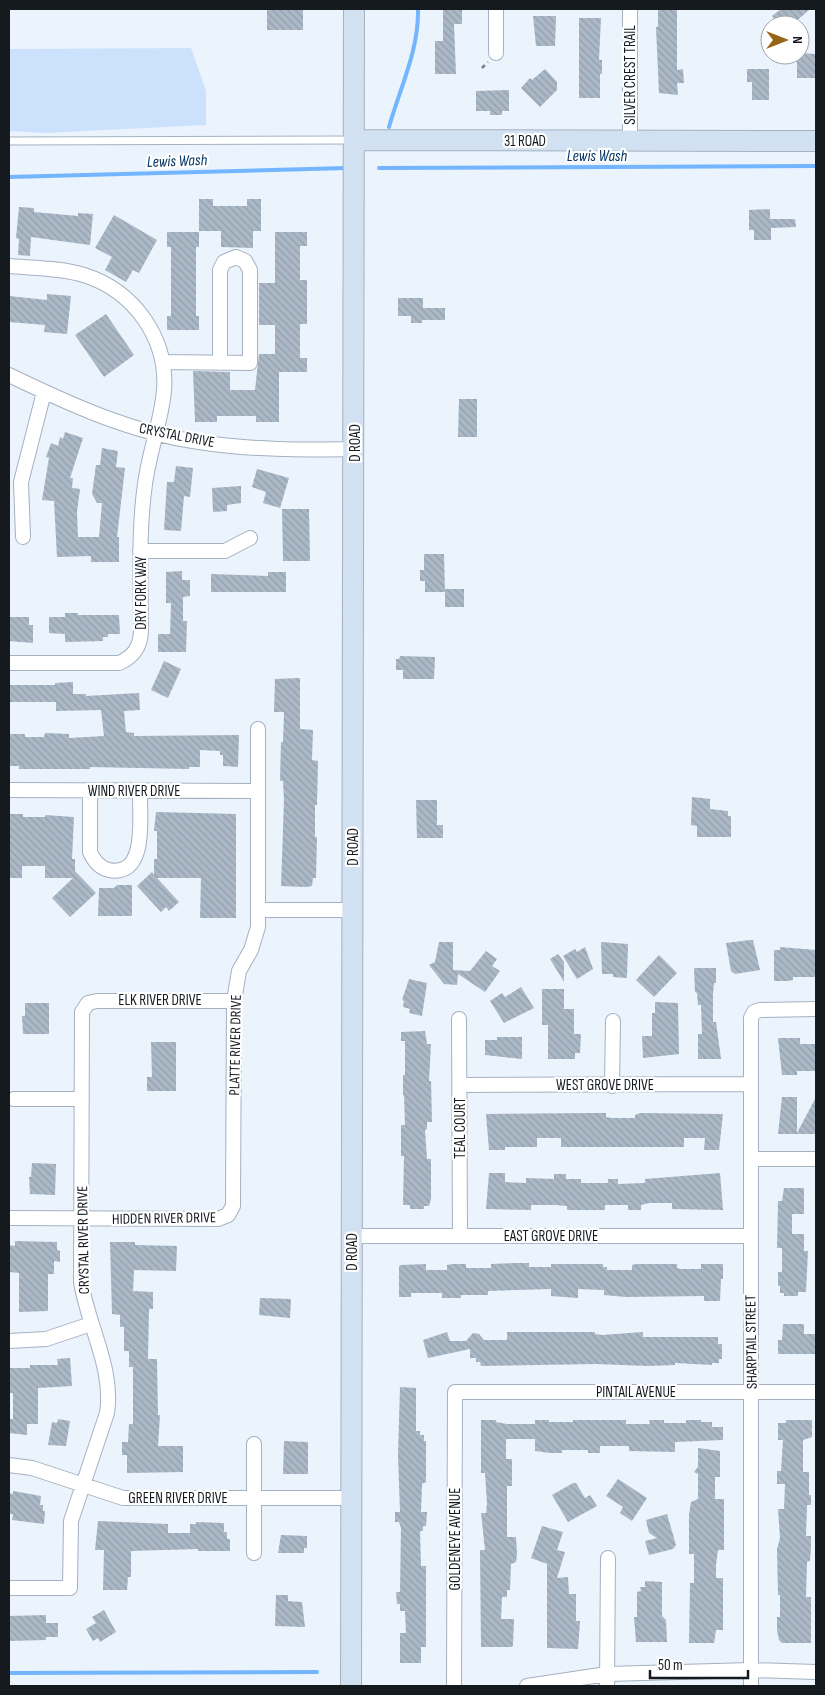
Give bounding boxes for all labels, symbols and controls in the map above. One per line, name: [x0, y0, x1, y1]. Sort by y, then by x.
north arrow: [760, 15, 810, 65]
street label: SILVER CREST TRAIL: [621, 25, 640, 125]
text: N: [789, 36, 806, 44]
street label: 31 ROAD: [504, 132, 546, 151]
water label: Lewis Wash: [567, 147, 627, 166]
water label: Lewis Wash: [147, 151, 208, 172]
street label: CRYSTAL DRIVE: [138, 419, 216, 452]
street label: D ROAD: [346, 424, 365, 462]
street label: DRY FORK WAY: [132, 556, 151, 630]
street label: WIND RIVER DRIVE: [88, 782, 180, 801]
street label: D ROAD: [344, 828, 363, 866]
street label: ELK RIVER DRIVE: [118, 991, 202, 1010]
street label: PLATTE RIVER DRIVE: [225, 994, 246, 1096]
street label: WEST GROVE DRIVE: [556, 1076, 654, 1095]
street label: TEAL COURT: [451, 1097, 470, 1159]
street label: CRYSTAL RIVER DRIVE: [73, 1185, 94, 1295]
street label: HIDDEN RIVER DRIVE: [112, 1208, 216, 1229]
street label: EAST GROVE DRIVE: [504, 1227, 598, 1246]
street label: D ROAD: [343, 1233, 362, 1271]
street label: SHARPTAIL STREET: [741, 1295, 762, 1389]
street label: PINTAIL AVENUE: [596, 1383, 676, 1402]
street label: GOLDENEYE AVENUE: [446, 1488, 465, 1590]
street label: GREEN RIVER DRIVE: [128, 1489, 228, 1508]
scale bar: [650, 1648, 748, 1680]
text: 50 m: [658, 1656, 683, 1675]

